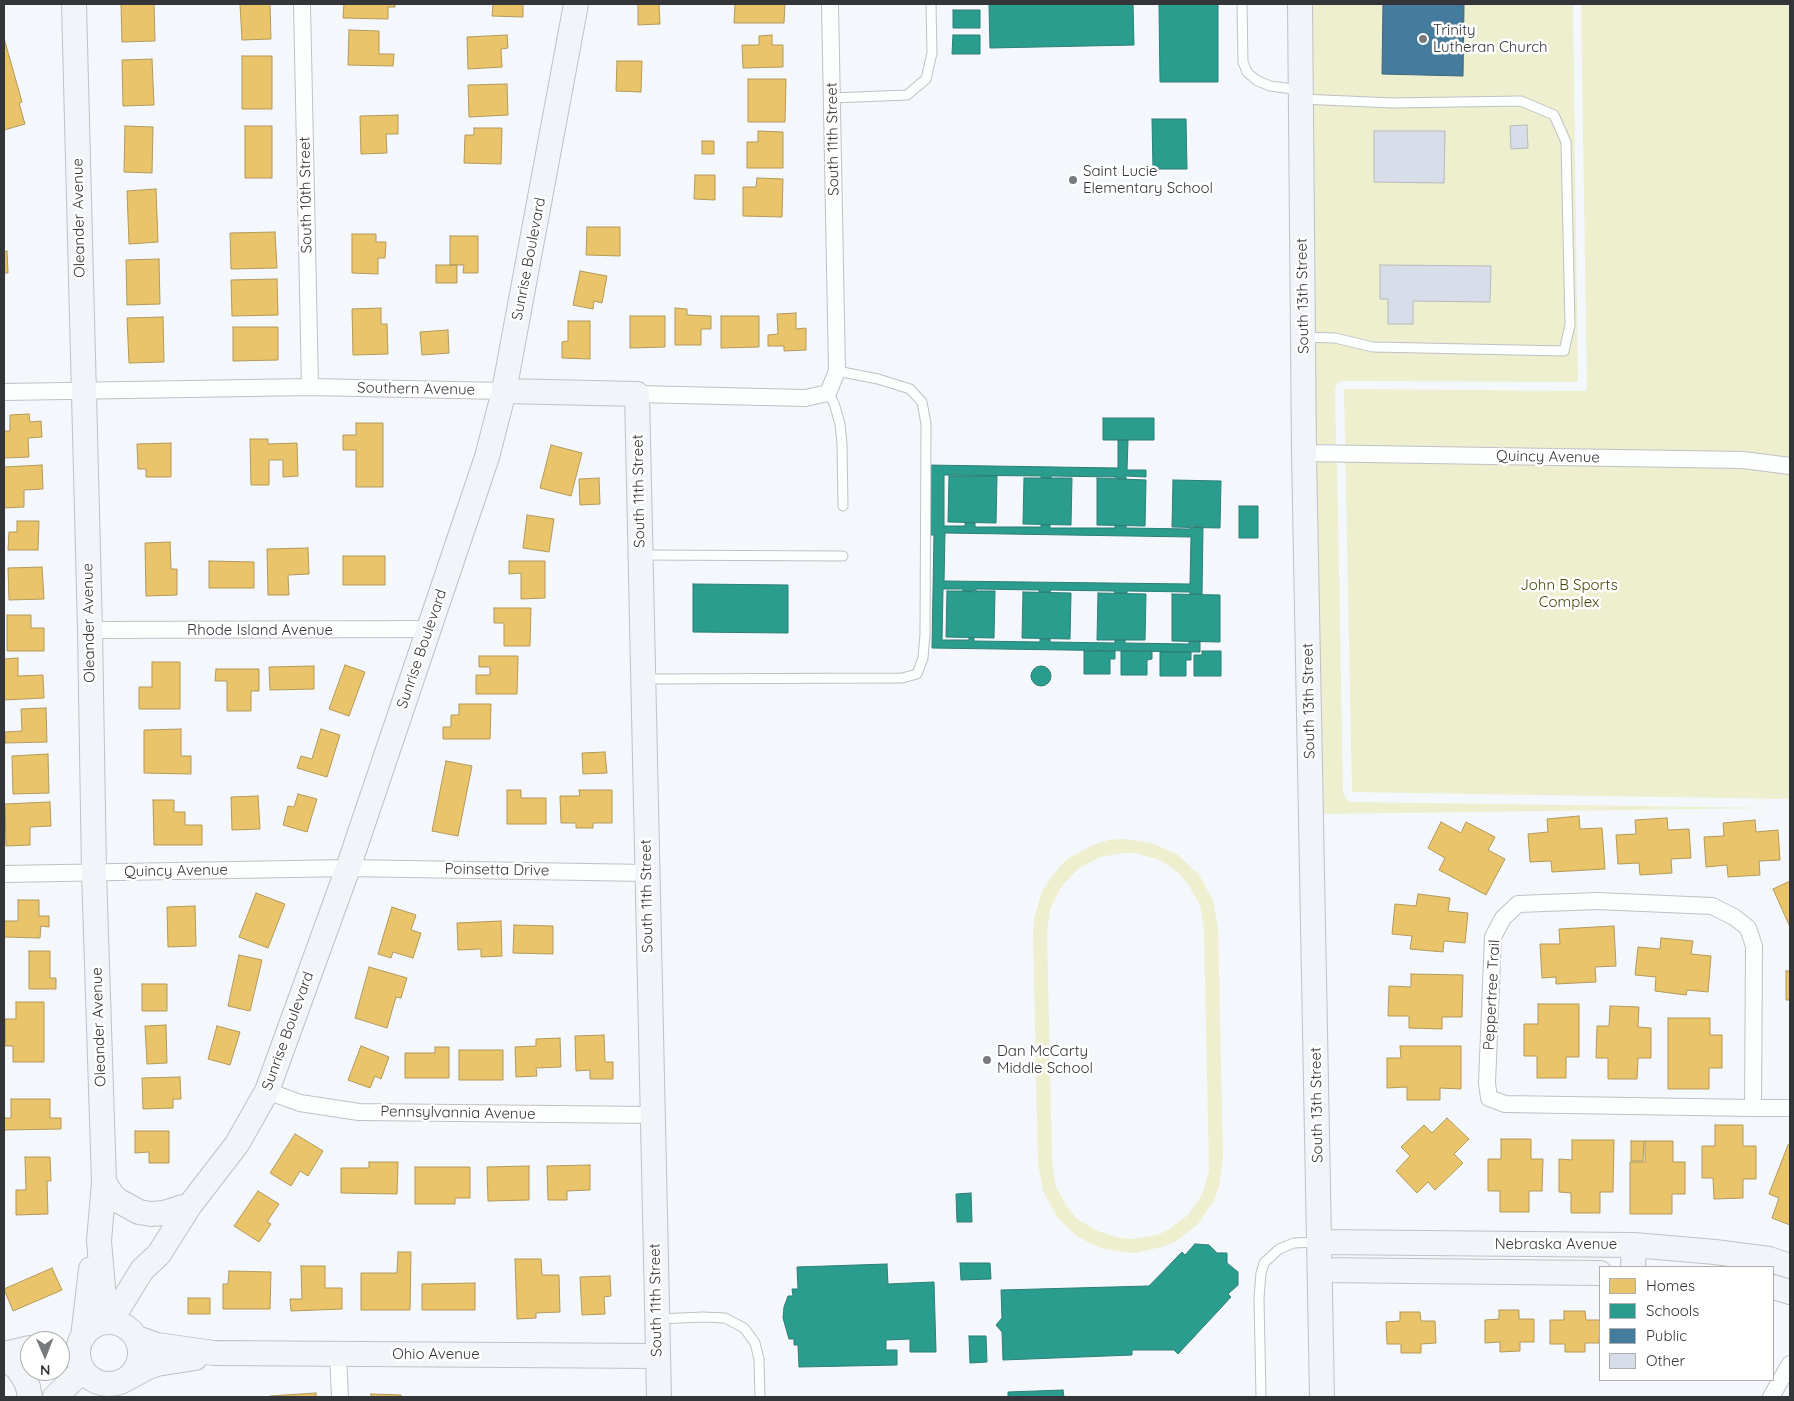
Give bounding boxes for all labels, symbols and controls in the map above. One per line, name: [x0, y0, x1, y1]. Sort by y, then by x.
place label: Trinity Lutheran Church: [1433, 21, 1548, 56]
marker: Trinity Lutheran Church: [1417, 33, 1429, 45]
street label: South 11th Street: [823, 82, 843, 196]
street label: South 10th Street: [296, 136, 316, 254]
street label: Oleander Avenue: [69, 158, 89, 278]
place label: Saint Lucie Elementary School: [1083, 162, 1213, 197]
marker: Saint Lucie Elementary School: [1067, 174, 1079, 186]
street label: Sunrise Boulevard: [508, 196, 550, 322]
street label: South 13th Street: [1293, 238, 1313, 354]
street label: Southern Avenue: [357, 379, 475, 399]
street label: South 11th Street: [629, 434, 649, 548]
street label: Quincy Avenue: [1496, 447, 1600, 467]
street label: Oleander Avenue: [79, 563, 99, 683]
park label: John B Sports Complex: [1520, 576, 1618, 611]
street label: Sunrise Boulevard: [393, 587, 451, 711]
street label: Rhode Island Avenue: [187, 621, 333, 639]
street label: South 13th Street: [1299, 643, 1319, 759]
street label: South 11th Street: [637, 839, 657, 953]
street label: Poinsetta Drive: [445, 860, 549, 880]
street label: Quincy Avenue: [124, 861, 228, 881]
street label: Peppertree Trail: [1480, 939, 1504, 1051]
street label: Oleander Avenue: [88, 967, 110, 1087]
street label: Sunrise Boulevard: [258, 969, 318, 1093]
place label: Dan McCarty Middle School: [997, 1042, 1093, 1077]
street label: South 13th Street: [1307, 1047, 1327, 1163]
marker: Dan McCarty Middle School: [981, 1054, 993, 1066]
street label: Pennsylvannia Avenue: [380, 1103, 536, 1123]
street label: Nebraska Avenue: [1495, 1235, 1617, 1253]
street label: South 11th Street: [646, 1243, 666, 1357]
legend: [1599, 1266, 1774, 1381]
text: Homes: [1646, 1276, 1695, 1295]
text: Schools: [1646, 1301, 1699, 1320]
text: Public: [1646, 1326, 1687, 1345]
north arrow: [20, 1331, 70, 1381]
street label: Ohio Avenue: [392, 1345, 480, 1363]
text: Other: [1646, 1351, 1685, 1370]
text: N: [40, 1361, 51, 1379]

